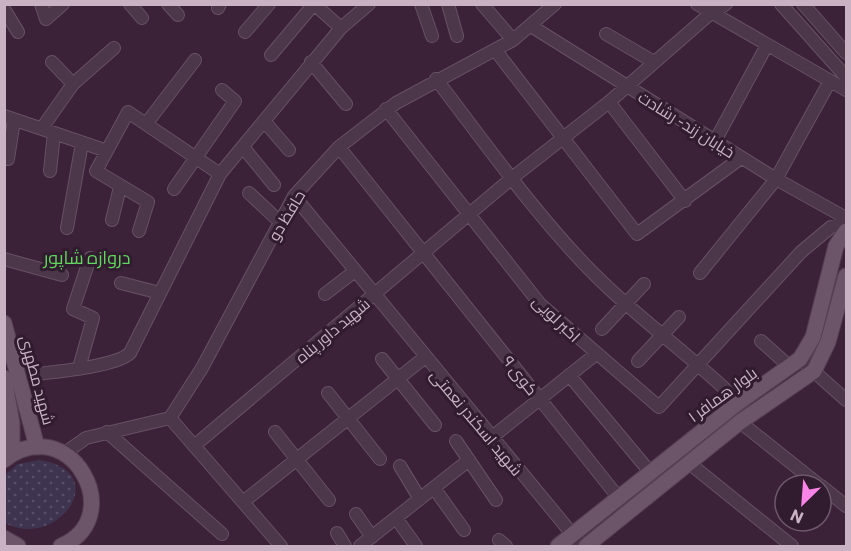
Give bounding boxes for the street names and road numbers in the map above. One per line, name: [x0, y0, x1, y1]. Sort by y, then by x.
street label: خیابان زند- رشادت: [634, 87, 739, 163]
street label: حافظ دو: [264, 186, 309, 244]
street label: اکبر لویی: [528, 291, 585, 347]
street label: شهید داور پناه: [291, 293, 375, 369]
street label: شهید مطهری: [15, 333, 59, 427]
street label: کوی ۹: [498, 351, 542, 400]
street label: بلوار همافر ۱: [684, 363, 761, 426]
street label: شهید اسکندر نعمتی: [426, 365, 527, 480]

